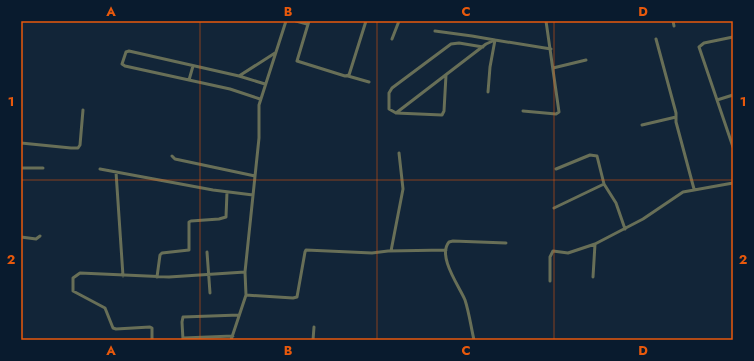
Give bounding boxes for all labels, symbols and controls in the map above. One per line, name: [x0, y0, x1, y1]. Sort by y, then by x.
text: A: [105, 2, 116, 21]
text: B: [284, 2, 293, 21]
text: C: [461, 2, 471, 21]
text: D: [638, 2, 648, 21]
text: 1: [8, 92, 14, 111]
text: 1: [740, 92, 746, 111]
text: 2: [7, 250, 15, 269]
text: 2: [739, 250, 747, 269]
text: A: [105, 341, 116, 360]
text: B: [284, 341, 293, 360]
text: C: [461, 341, 471, 360]
text: D: [638, 341, 648, 360]

